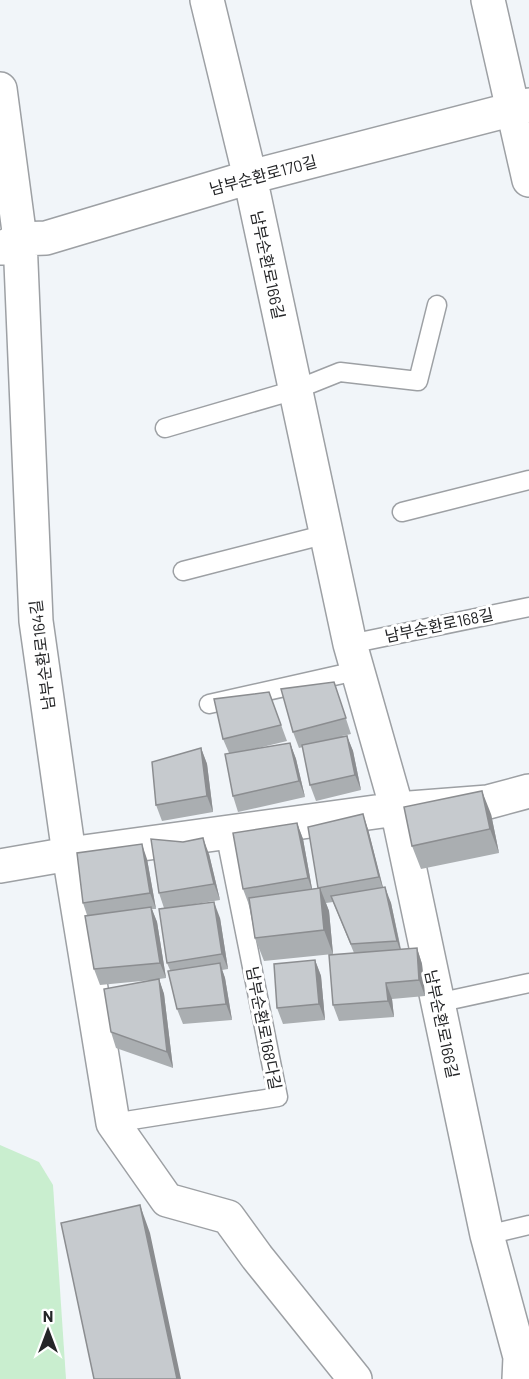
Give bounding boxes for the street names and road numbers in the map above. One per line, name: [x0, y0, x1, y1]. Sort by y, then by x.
street label: 남부순환로170길: [207, 151, 319, 198]
street label: 남부순환로166길: [248, 209, 289, 321]
street label: 남부순환로164길: [25, 599, 58, 711]
street label: 남부순환로168길: [383, 604, 495, 645]
street label: 남부순환로168다길: [243, 965, 286, 1091]
street label: 남부순환로166길: [422, 968, 463, 1080]

